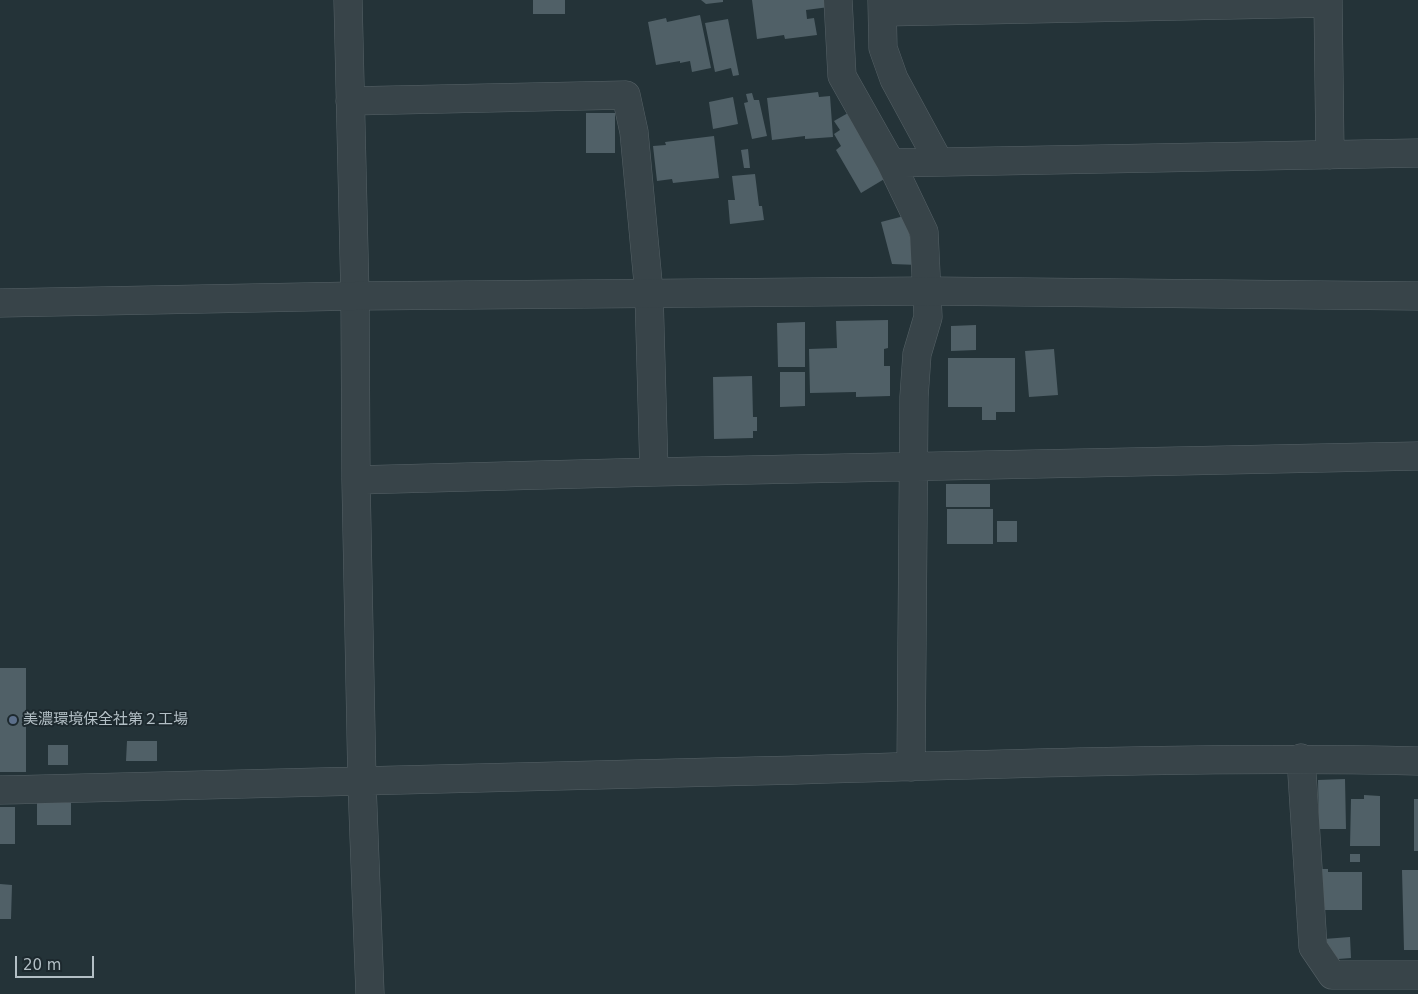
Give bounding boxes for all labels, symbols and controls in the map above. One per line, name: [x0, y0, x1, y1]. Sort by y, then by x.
place label: 美濃環境保全社第２工場: [23, 711, 188, 729]
marker: 美濃環境保全社第２工場: [7, 714, 19, 726]
scale bar: [18, 946, 96, 978]
text: 20 m: [23, 956, 61, 974]

